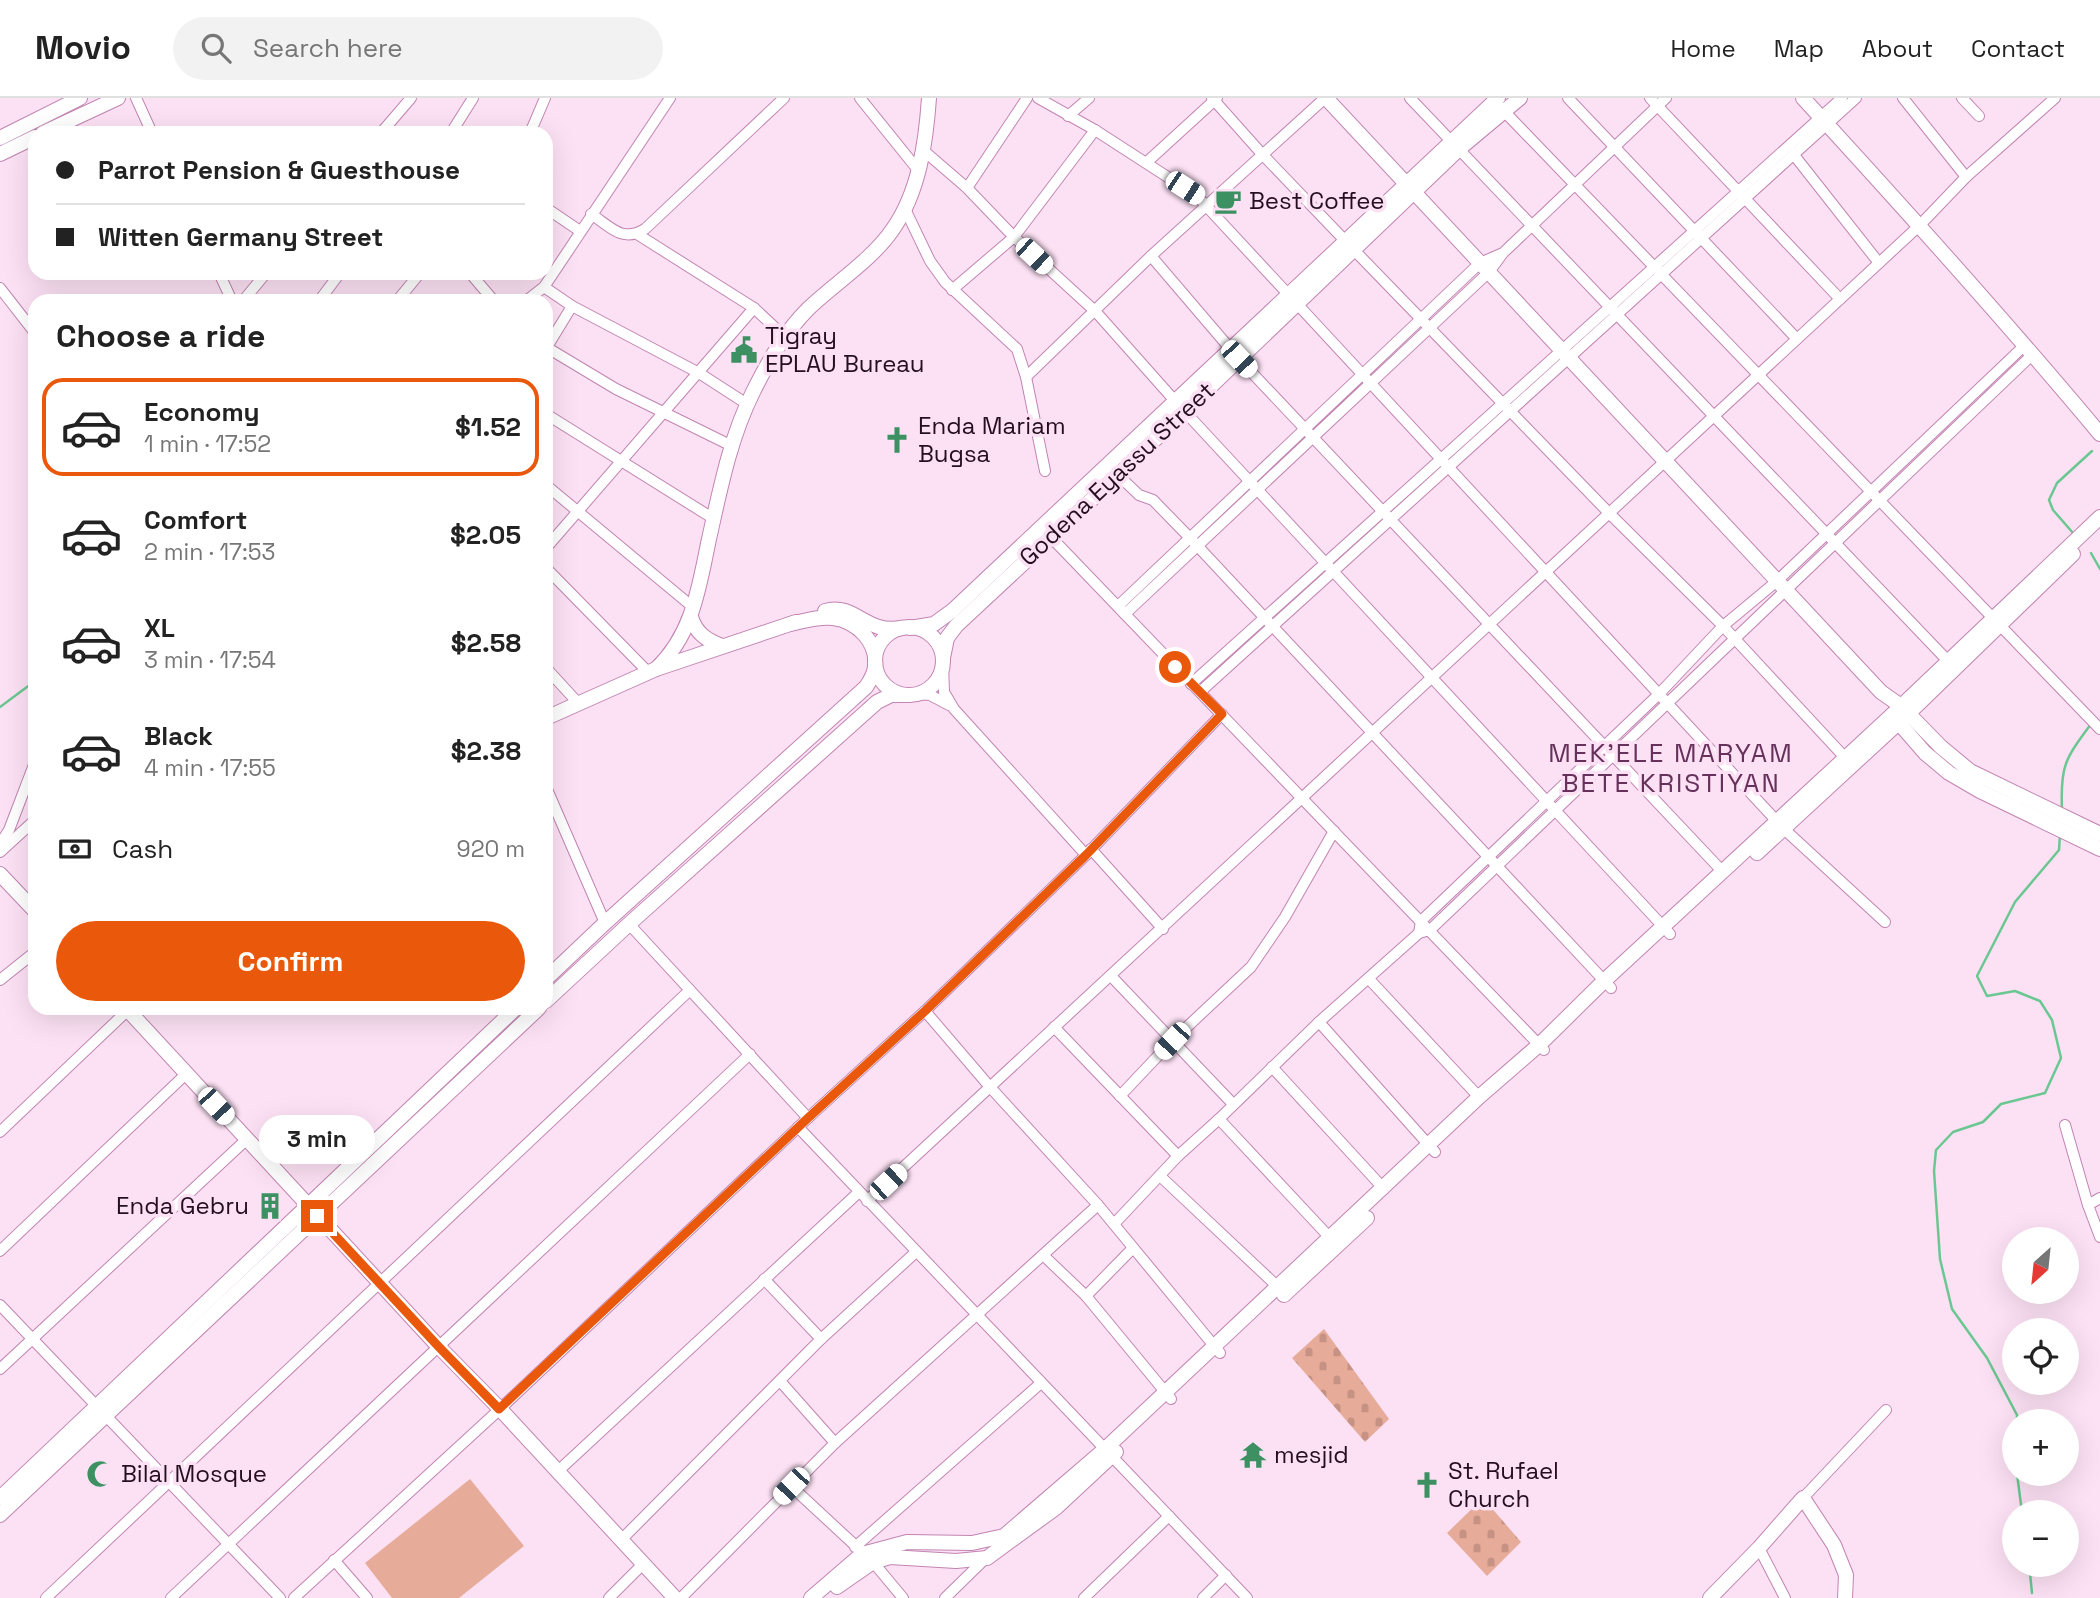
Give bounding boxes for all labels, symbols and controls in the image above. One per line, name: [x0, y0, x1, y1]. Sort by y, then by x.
search box: [173, 17, 663, 80]
text: Movio: [35, 27, 131, 69]
icon: search: [197, 29, 235, 67]
text: Search here: [253, 31, 403, 65]
text: Home: [1670, 33, 1736, 64]
text: Map: [1774, 33, 1824, 64]
text: About: [1862, 33, 1933, 64]
text: Contact: [1971, 33, 2065, 64]
text: Parrot Pension & Guesthouse: [98, 153, 460, 187]
car: [1162, 168, 1209, 208]
place label: Best Coffee: [1249, 185, 1385, 216]
cafe icon: Best Coffee: [1213, 186, 1243, 216]
text: Witten Germany Street: [98, 220, 383, 254]
car: [1012, 234, 1057, 278]
text: Choose a ride: [56, 316, 266, 356]
place label: Tigray EPLAU Bureau: [765, 320, 925, 379]
public building icon: Tigray EPLAU Bureau: [729, 335, 759, 365]
car: [1217, 336, 1262, 382]
street label: Godena Eyassu Street: [1012, 375, 1221, 572]
text: Economy: [144, 395, 260, 429]
icon: car: [60, 396, 123, 459]
text: $1.52: [455, 410, 521, 444]
place label: Enda Mariam Bugsa: [918, 410, 1066, 469]
church icon: Enda Mariam Bugsa: [882, 425, 912, 455]
text: 1 min · 17:52: [144, 429, 271, 459]
text: Comfort: [144, 503, 247, 537]
icon: car: [60, 504, 123, 567]
text: $2.05: [450, 518, 521, 552]
text: 2 min · 17:53: [144, 537, 276, 567]
text: XL: [144, 611, 175, 645]
icon: car: [60, 612, 123, 675]
text: $2.58: [451, 626, 521, 660]
text: 3 min · 17:54: [144, 645, 276, 675]
route start: [1159, 651, 1191, 683]
text: Black: [144, 719, 213, 753]
icon: car: [60, 720, 123, 783]
text: $2.38: [451, 734, 521, 768]
district label: MEK'ELE MARYAM BETE KRISTIYAN: [1548, 736, 1794, 800]
text: 4 min · 17:55: [144, 753, 276, 783]
icon: cash: [56, 830, 94, 868]
text: Cash: [112, 832, 173, 866]
text: 920 m: [457, 834, 525, 864]
button: Confirm: [56, 921, 525, 1001]
car: [1150, 1018, 1195, 1064]
car: [194, 1083, 239, 1129]
callout: 3 min: [259, 1114, 375, 1164]
text: 3 min: [287, 1124, 347, 1154]
car: [866, 1160, 911, 1204]
place label: Enda Gebru: [116, 1190, 249, 1221]
building icon: Enda Gebru: [255, 1191, 285, 1221]
route end: [301, 1200, 333, 1232]
north arrow: [2002, 1227, 2079, 1304]
map controls: [2002, 1227, 2079, 1577]
button: locate: [2002, 1318, 2079, 1395]
button: +: [2002, 1409, 2079, 1486]
place label: mesjid: [1274, 1439, 1349, 1470]
temple icon: mesjid: [1238, 1440, 1268, 1470]
place label: St. Rufael Church: [1448, 1455, 1559, 1514]
place label: Bilal Mosque: [121, 1458, 267, 1489]
mosque icon: Bilal Mosque: [85, 1459, 115, 1489]
car: [769, 1464, 814, 1508]
church icon: St. Rufael Church: [1412, 1470, 1442, 1500]
button: −: [2002, 1500, 2079, 1577]

